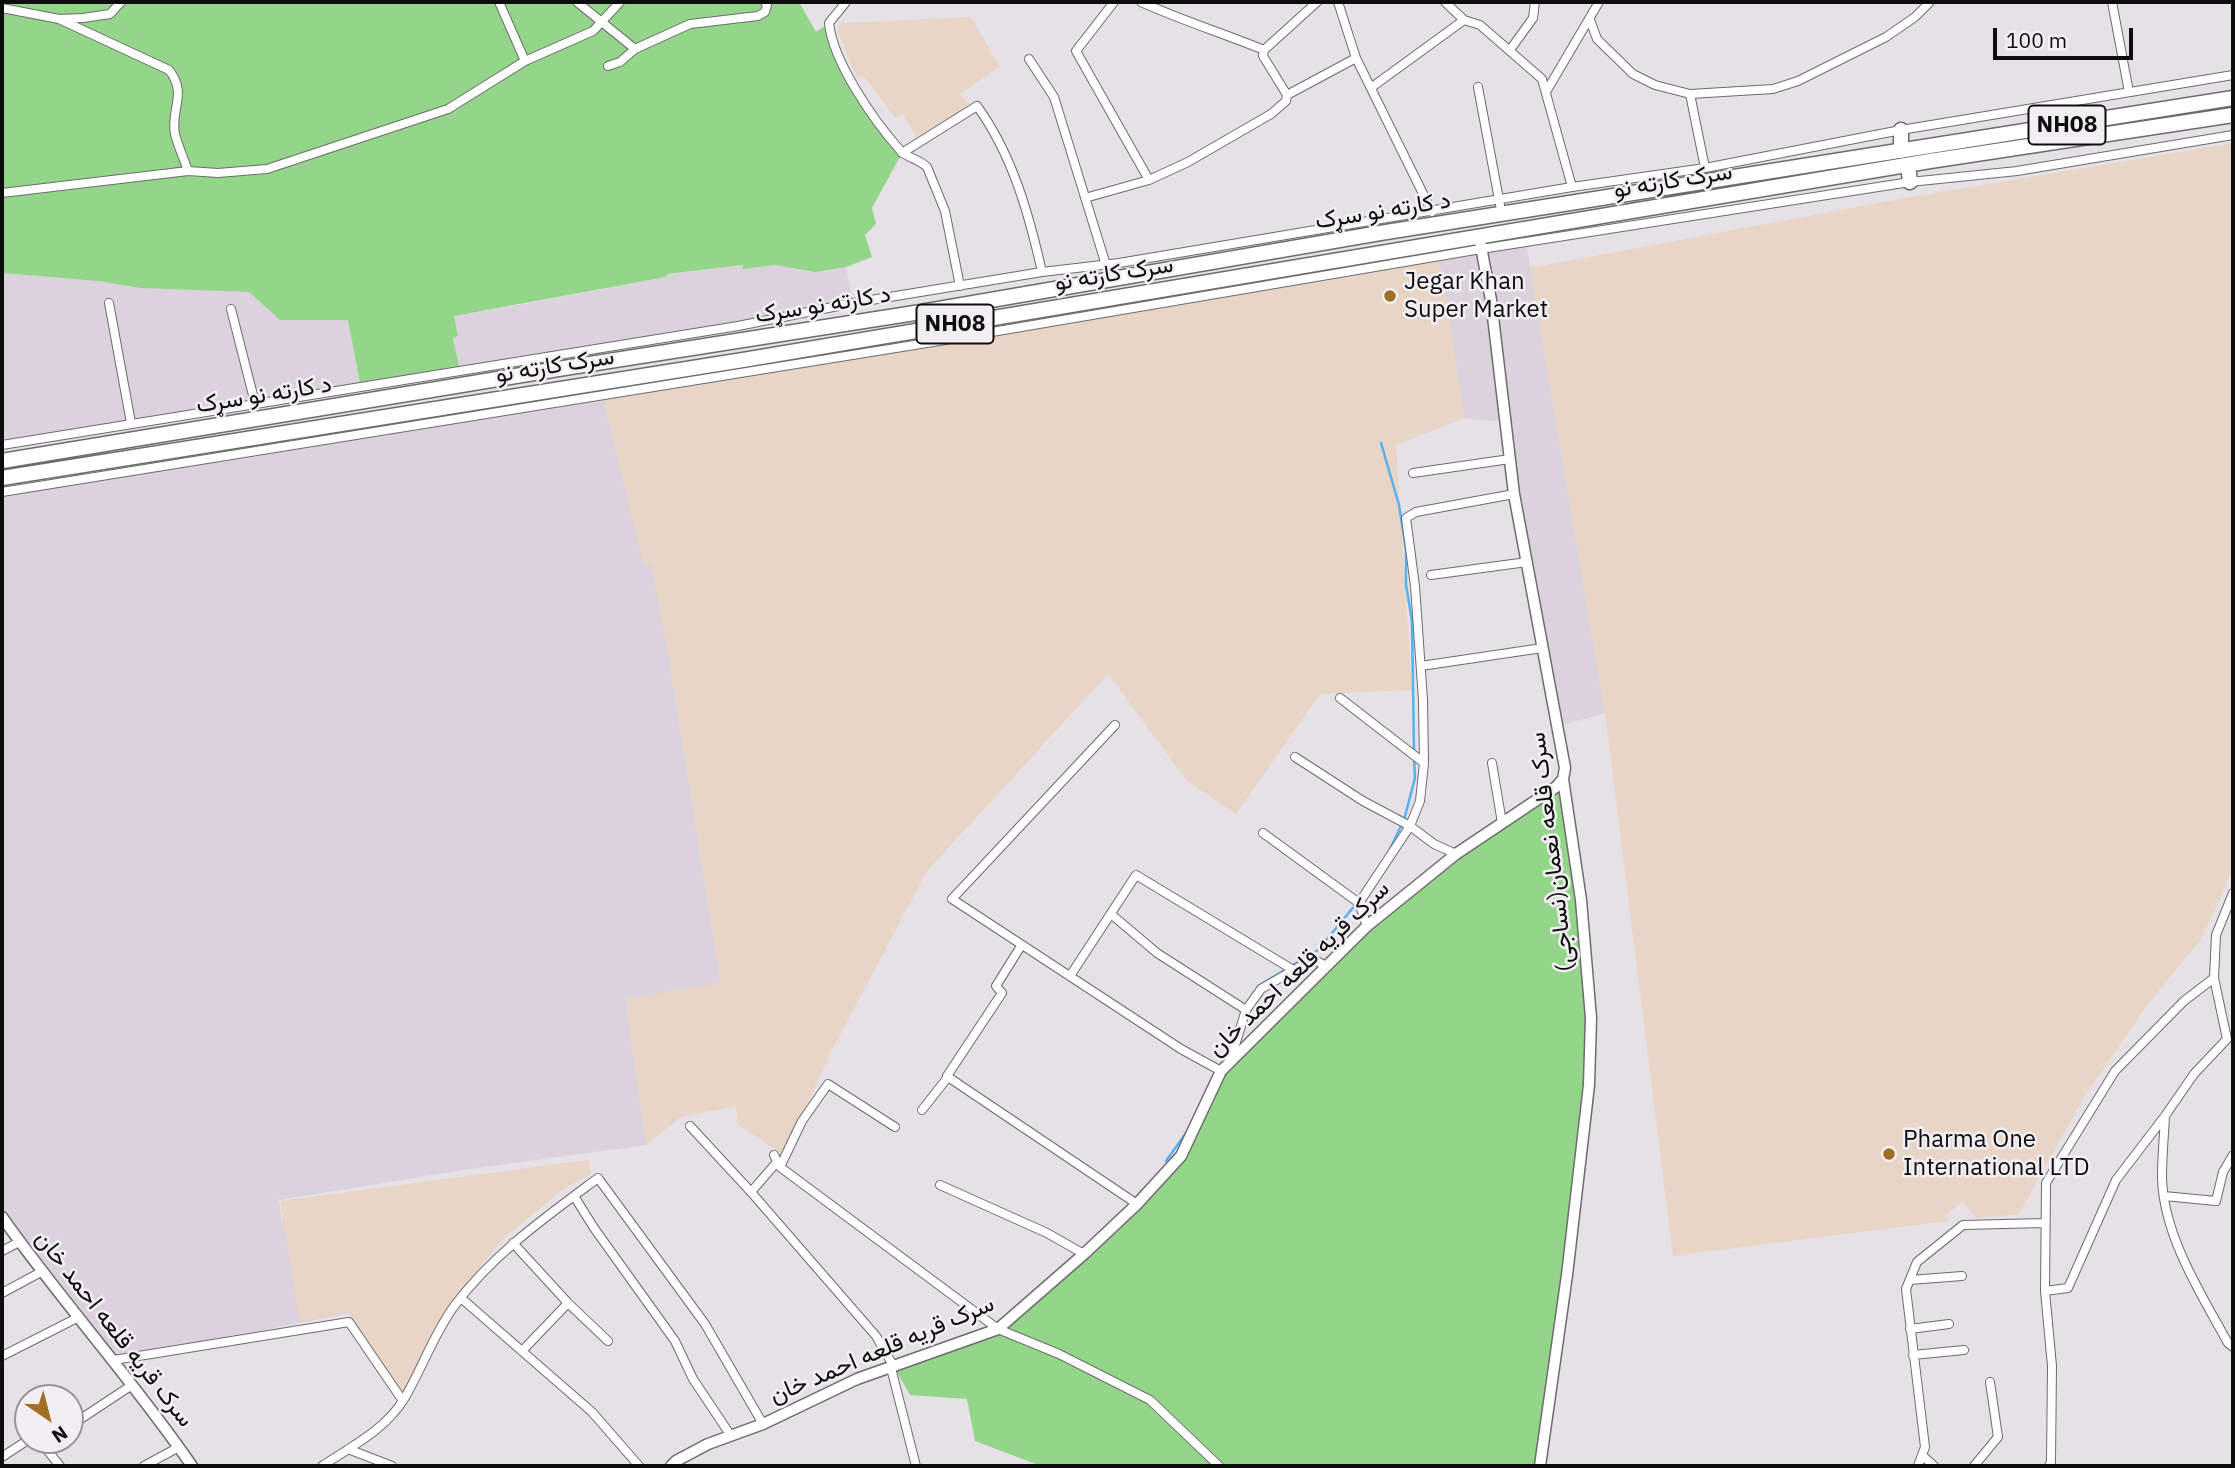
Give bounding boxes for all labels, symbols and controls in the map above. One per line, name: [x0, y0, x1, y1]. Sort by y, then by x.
scale bar: [1997, 14, 2137, 58]
text: 100 m: [2006, 26, 2067, 54]
road number: NH08: [2028, 106, 2106, 144]
street label: سرک کارته نو: [1612, 157, 1734, 205]
street label: د کارته نو سړک: [1313, 186, 1453, 236]
street label: سرک کارته نو: [1053, 250, 1175, 298]
place label: Jegar Khan Super Market: [1404, 268, 1548, 324]
street label: د کارته نو سړک: [753, 280, 893, 330]
marker: Jegar Khan Super Market: [1382, 288, 1398, 304]
road number: NH08: [916, 304, 993, 344]
street label: سرک کارته نو: [494, 342, 616, 390]
street label: د کارته نو سړک: [194, 370, 334, 420]
street label: سرک قلعه نعمان(نساجی): [1523, 731, 1581, 973]
street label: سرک قریه قلعه احمد خان: [1202, 875, 1396, 1063]
place label: Pharma One International LTD: [1903, 1126, 2090, 1182]
marker: Pharma One International LTD: [1881, 1146, 1897, 1162]
street label: سرک قریه قلعه احمد خان: [28, 1225, 200, 1433]
street label: سرک قریه قلعه احمد خان: [765, 1290, 999, 1410]
north arrow: [14, 1384, 84, 1454]
text: N: [47, 1421, 72, 1448]

